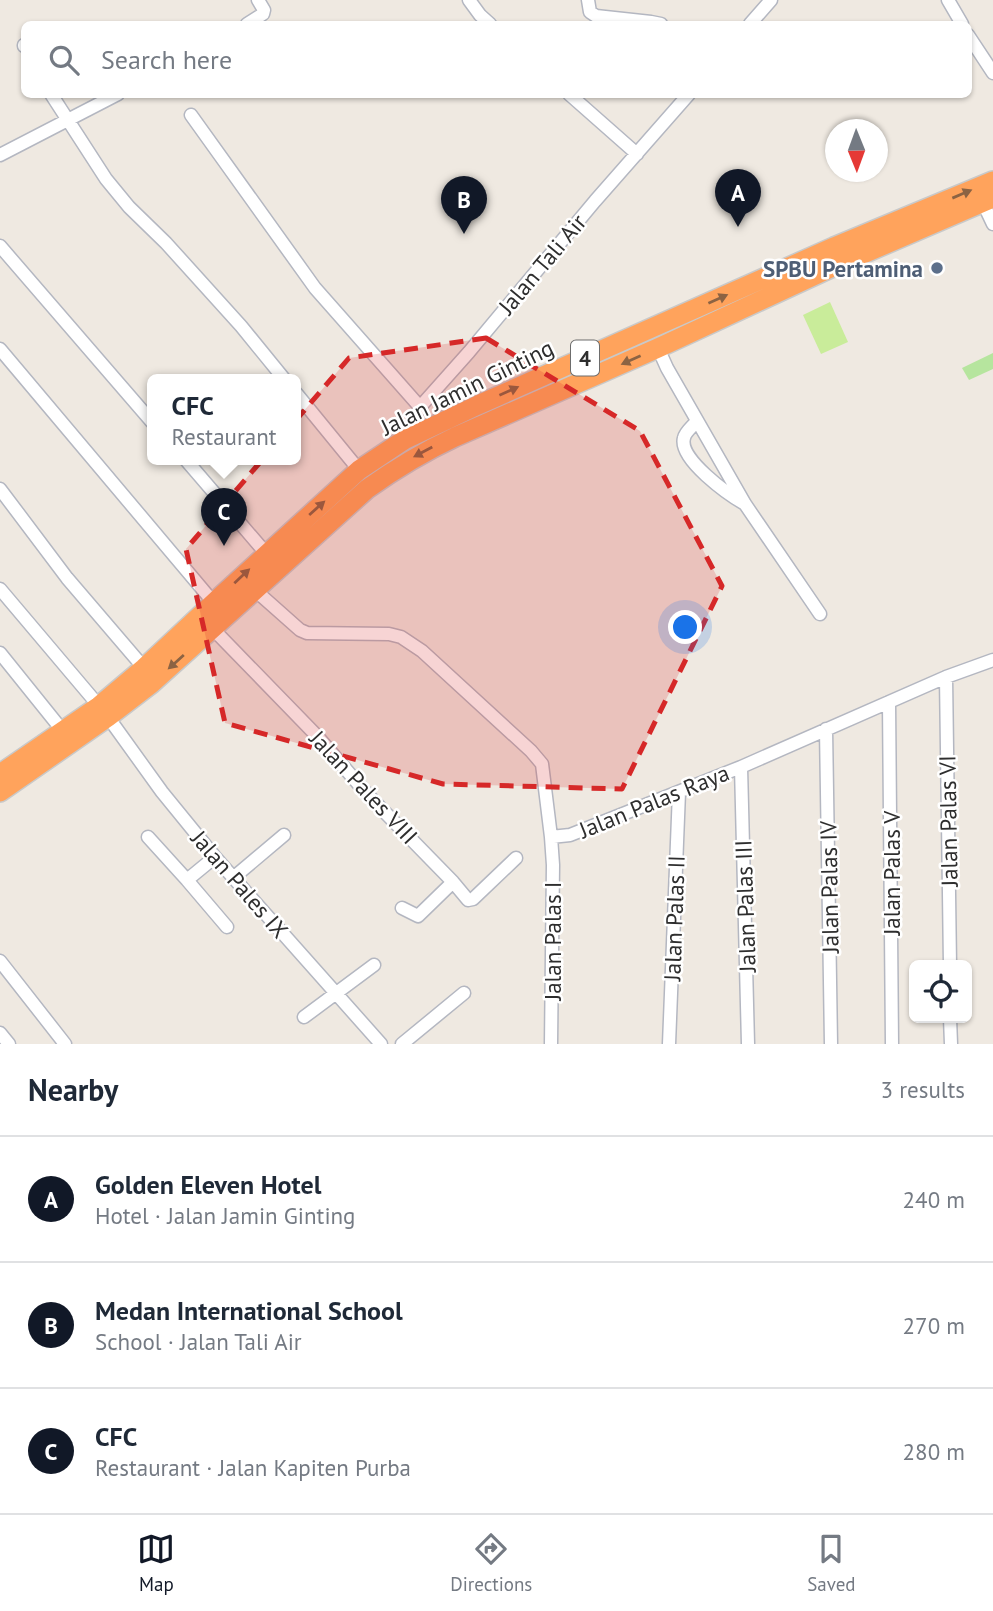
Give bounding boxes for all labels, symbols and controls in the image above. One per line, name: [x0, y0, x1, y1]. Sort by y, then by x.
search box: [21, 21, 972, 98]
icon: search: [45, 41, 83, 79]
text: Search here: [101, 43, 232, 76]
north arrow: [825, 119, 888, 182]
pin: A: [715, 169, 761, 227]
pin: B: [441, 176, 487, 234]
one-way arrow: [952, 188, 972, 200]
street label: Jalan Tali Air: [491, 208, 592, 321]
place label: SPBU Pertamina: [763, 254, 923, 283]
marker: SPBU Pertamina: [929, 260, 945, 276]
one-way arrow: [707, 293, 728, 304]
street label: Jalan Jamin Ginting: [375, 333, 558, 442]
road number: 4: [571, 340, 599, 376]
one-way arrow: [621, 354, 641, 366]
popup: [147, 374, 301, 465]
one-way arrow: [499, 385, 520, 396]
text: CFC: [171, 389, 214, 422]
text: Restaurant: [171, 422, 277, 451]
one-way arrow: [413, 447, 433, 458]
pin: C: [201, 488, 247, 546]
one-way arrow: [308, 501, 325, 517]
one-way arrow: [233, 569, 250, 585]
your location: [668, 610, 702, 644]
one-way arrow: [167, 654, 185, 670]
street label: Jalan Pales VIII: [303, 723, 424, 850]
street label: Jalan Palas VI: [932, 755, 964, 888]
street label: Jalan Palas Raya: [574, 758, 733, 845]
street label: Jalan Palas V: [877, 810, 906, 936]
street label: Jalan Palas IV: [813, 820, 845, 954]
street label: Jalan Pales IX: [185, 823, 295, 944]
street label: Jalan Palas III: [728, 839, 762, 974]
street label: Jalan Palas II: [657, 855, 691, 982]
street label: Jalan Palas I: [538, 881, 567, 1002]
map controls: [909, 960, 972, 1023]
button: locate: [909, 960, 972, 1023]
text: Nearby: [28, 1070, 118, 1109]
text: 3 results: [881, 1075, 965, 1104]
text: Golden Eleven Hotel: [95, 1168, 321, 1201]
text: A: [44, 1185, 58, 1214]
text: 240 m: [903, 1185, 965, 1214]
text: Hotel · Jalan Jamin Ginting: [95, 1201, 355, 1230]
text: Medan International School: [95, 1294, 403, 1327]
text: B: [44, 1311, 58, 1340]
text: 270 m: [903, 1311, 965, 1340]
text: School · Jalan Tali Air: [95, 1327, 302, 1356]
text: CFC: [95, 1420, 137, 1453]
text: C: [45, 1437, 57, 1466]
text: 280 m: [903, 1437, 965, 1466]
text: Restaurant · Jalan Kapiten Purba: [95, 1453, 411, 1482]
tab: Map: [137, 1530, 175, 1596]
tab: Directions: [450, 1530, 532, 1596]
tab: Saved: [807, 1530, 856, 1596]

